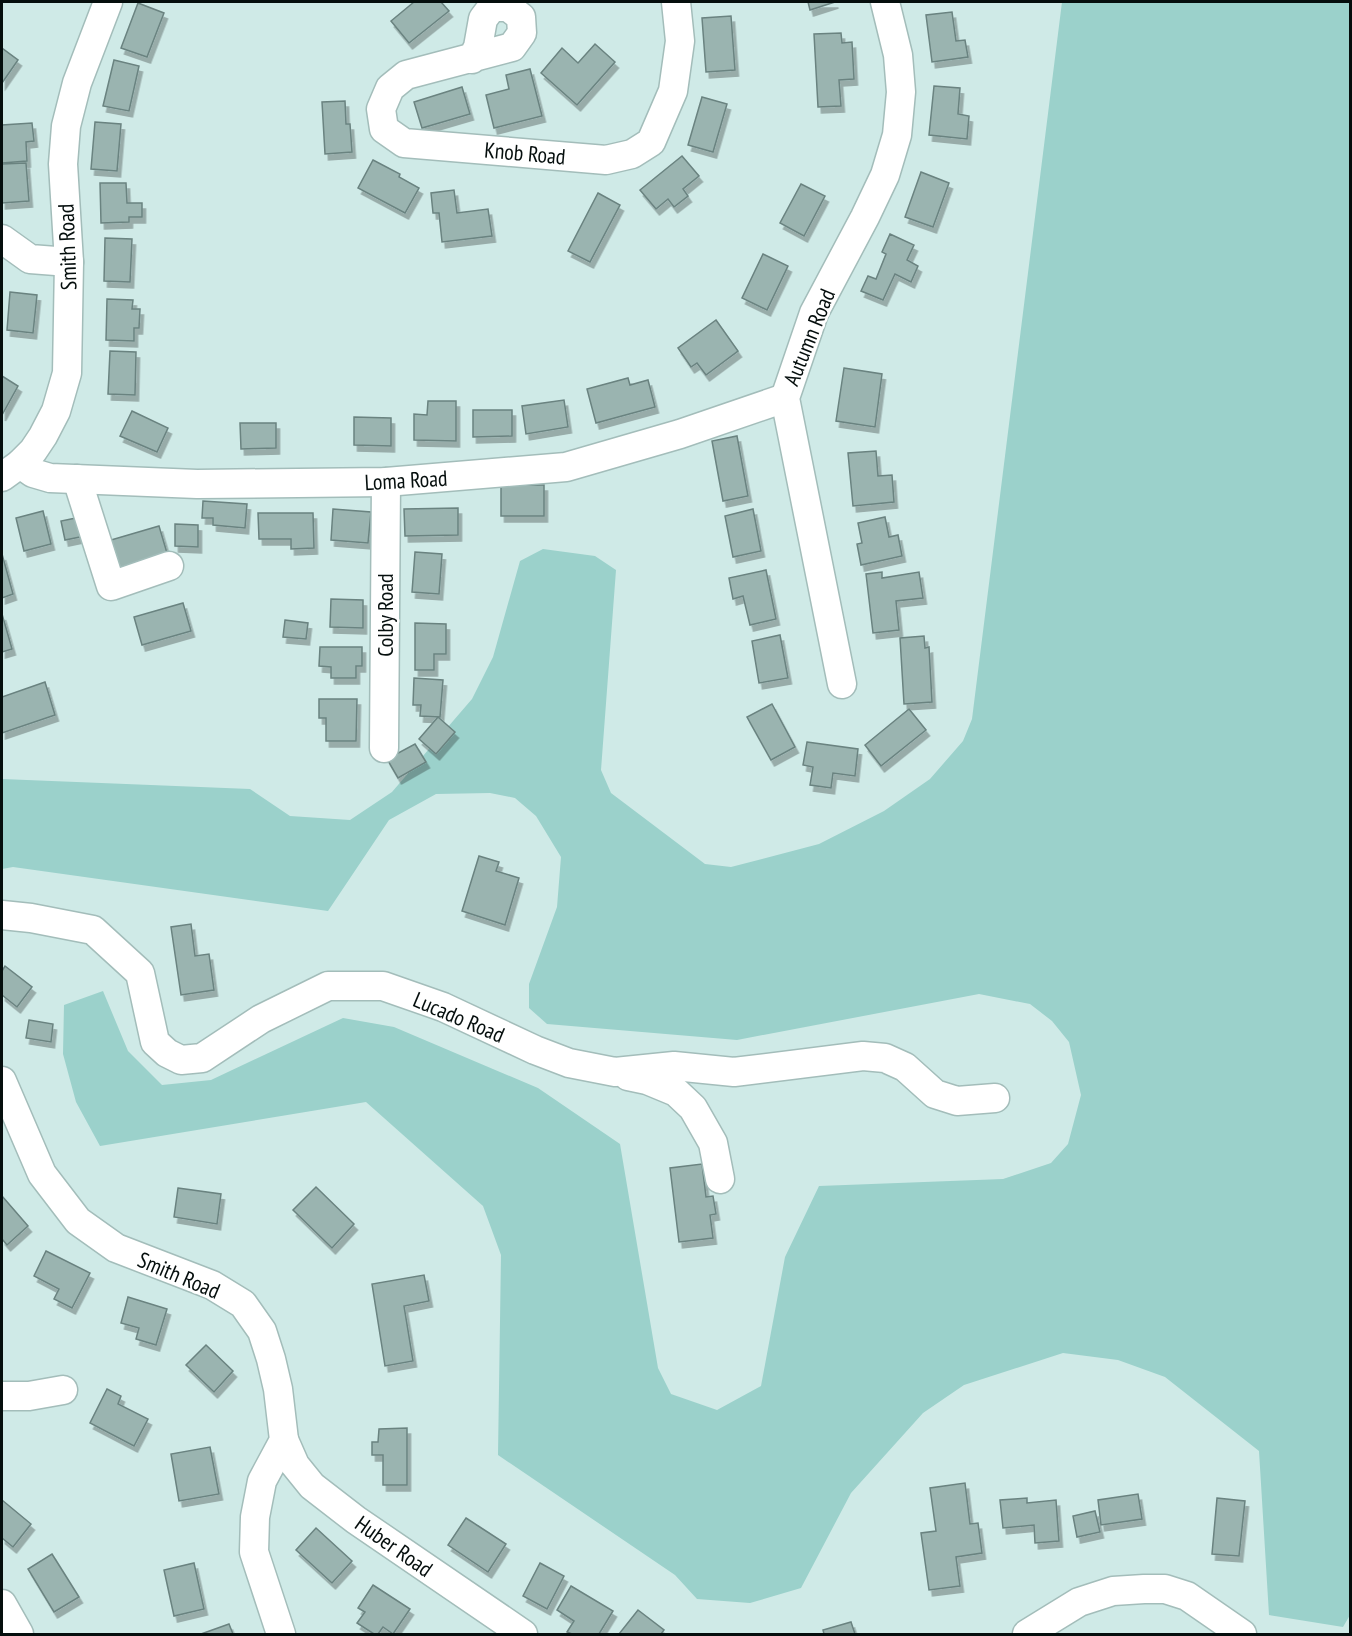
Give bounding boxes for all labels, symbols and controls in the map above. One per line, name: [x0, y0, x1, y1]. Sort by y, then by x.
street label: Knob Road: [483, 136, 567, 170]
street label: Smith Road: [51, 203, 83, 291]
street label: Autumn Road: [777, 285, 841, 389]
street label: Loma Road: [364, 464, 448, 496]
street label: Colby Road: [371, 573, 399, 657]
street label: Lucado Road: [409, 985, 509, 1049]
street label: Smith Road: [134, 1245, 224, 1305]
street label: Huber Road: [350, 1509, 438, 1583]

